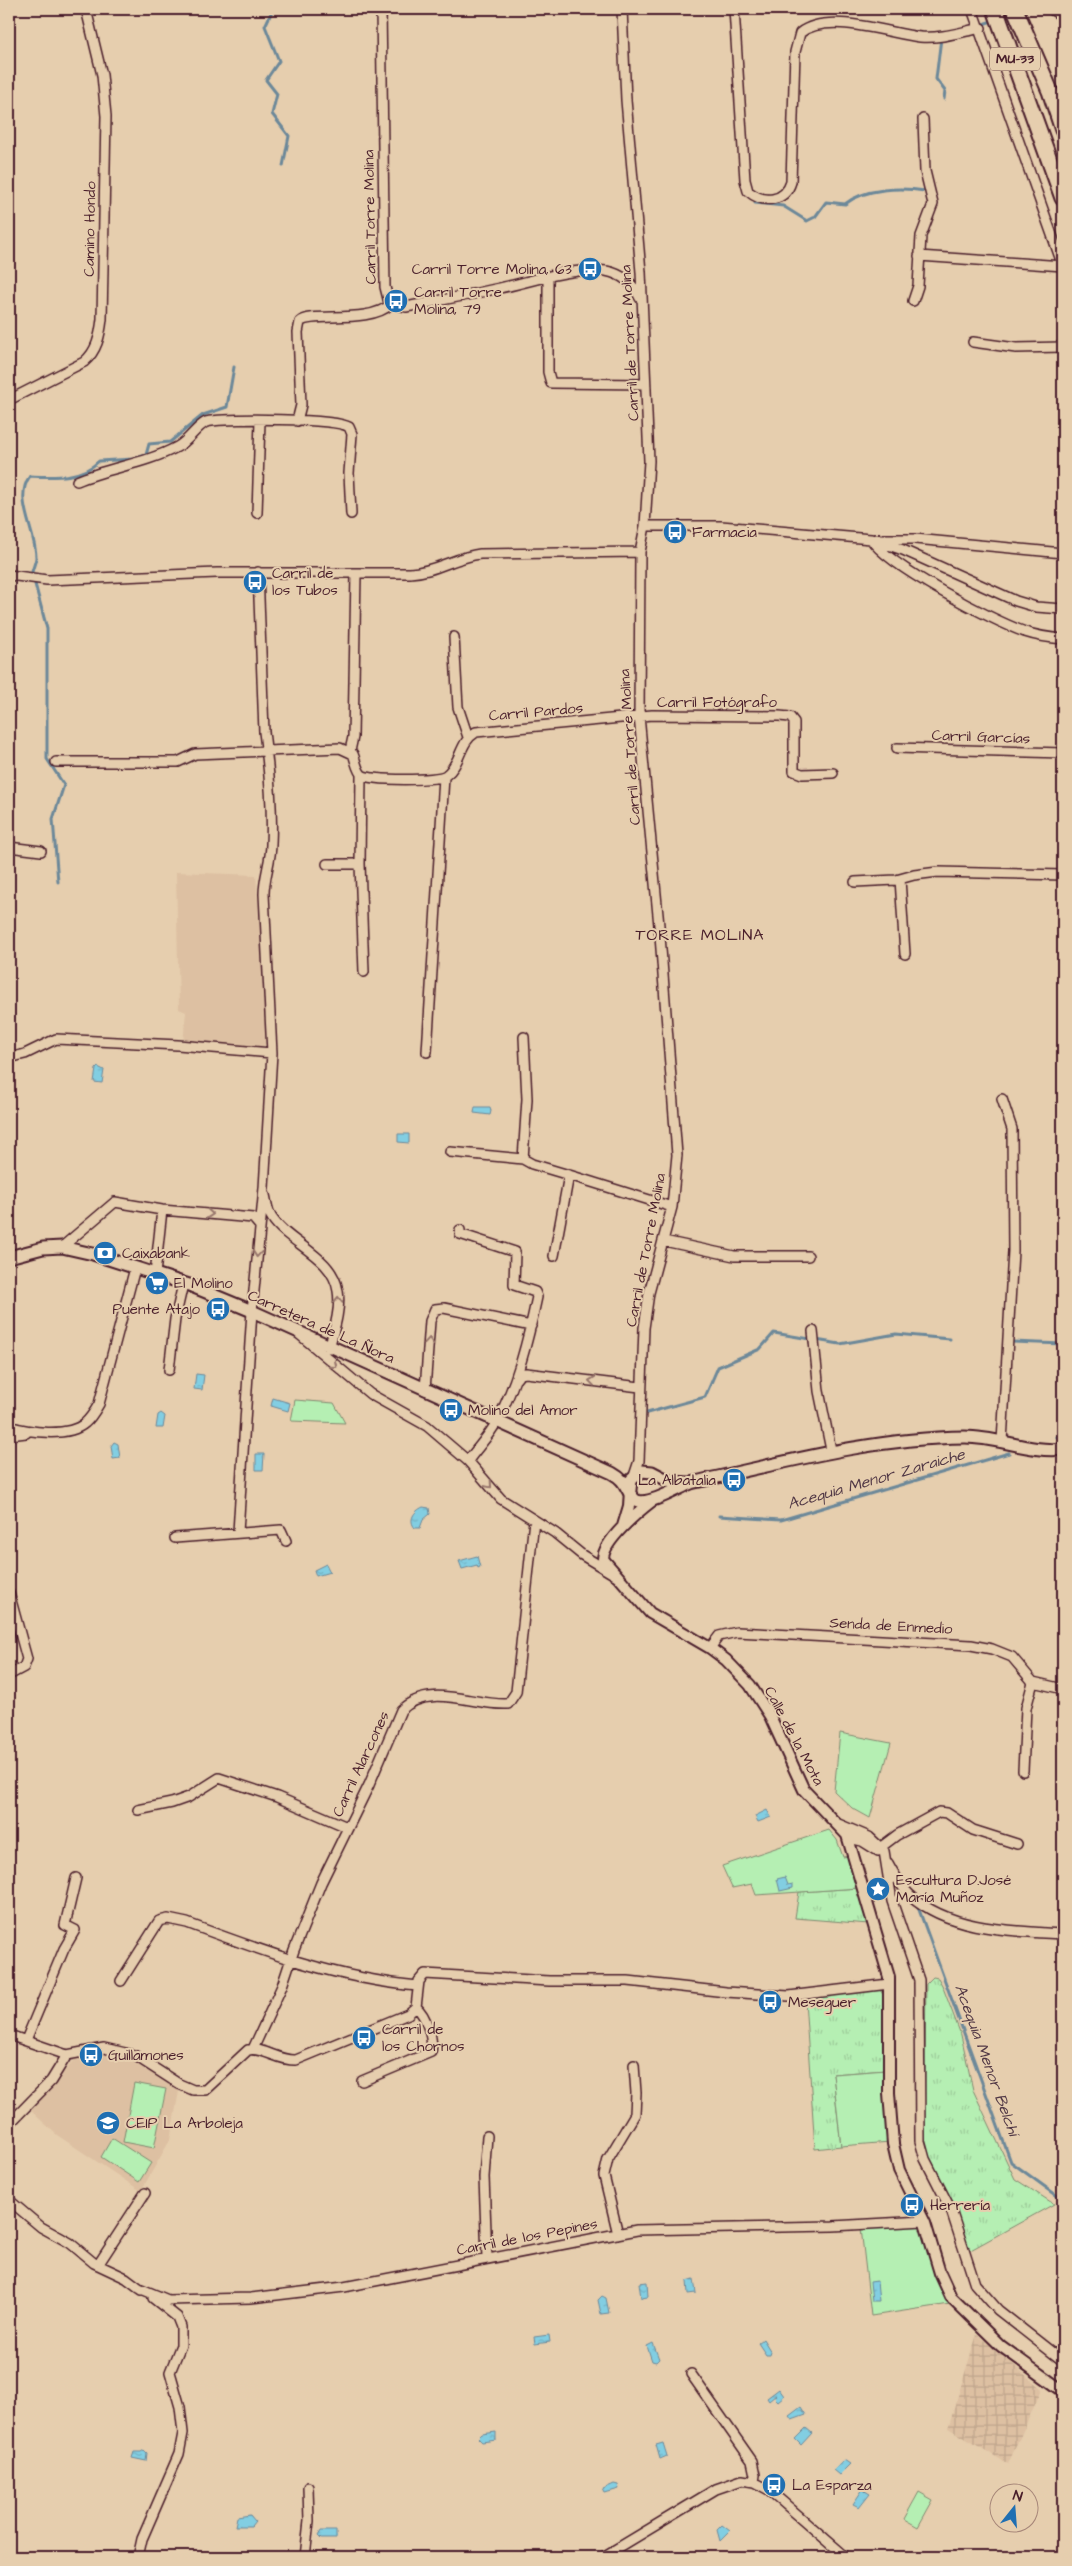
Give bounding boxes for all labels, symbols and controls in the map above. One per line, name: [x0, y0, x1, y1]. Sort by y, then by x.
road number: MU-33: [990, 48, 1040, 70]
street label: Carril Torre Molina: [358, 149, 382, 284]
street label: Camino Hondo: [79, 181, 101, 277]
bus stop icon: Carril Torre Molina, 63: [577, 256, 603, 282]
place label: Carril Torre Molina, 63: [412, 259, 572, 280]
street label: Carril de Torre Molina: [615, 264, 645, 422]
place label: Carril Torre Molina, 79: [414, 282, 502, 320]
bus stop icon: Carril Torre Molina, 79: [383, 288, 409, 314]
bus stop icon: Farmacia: [662, 519, 688, 545]
place label: Farmacia: [692, 522, 757, 543]
place label: Carril de los Tubos: [272, 563, 338, 601]
bus stop icon: Carril de los Tubos: [242, 569, 268, 595]
street label: Carril de Torre Molina: [614, 668, 646, 826]
street label: Carril Fotógrafo: [657, 692, 777, 714]
street label: Carril Pardos: [488, 697, 584, 727]
street label: Carril Garcías: [931, 725, 1031, 749]
district label: TORRE MOLINA: [635, 924, 765, 946]
street label: Carril de Torre Molina: [621, 1171, 671, 1329]
one-way arrow: [207, 1208, 215, 1219]
bank icon: Caixabank: [92, 1240, 118, 1266]
place label: Caixabank: [122, 1243, 190, 1264]
one-way arrow: [251, 1250, 262, 1258]
supermarket icon: El Molino: [144, 1270, 170, 1296]
place label: El Molino: [174, 1273, 233, 1294]
street label: Carretera de La Ñora: [244, 1285, 398, 1369]
bus stop icon: Puente Atajo: [205, 1296, 231, 1322]
one-way arrow: [333, 1296, 344, 1304]
place label: Puente Atajo: [113, 1299, 201, 1320]
one-way arrow: [423, 1337, 434, 1345]
one-way arrow: [328, 1359, 337, 1368]
one-way arrow: [588, 1376, 596, 1387]
bus stop icon: Molino del Amor: [438, 1397, 464, 1423]
place label: Molino del Amor: [468, 1400, 578, 1421]
water label: Acequia Menor Zaraiche: [785, 1443, 968, 1515]
bus stop icon: La Albatalia: [721, 1467, 747, 1493]
place label: La Albatalia: [638, 1470, 716, 1491]
one-way arrow: [483, 1479, 492, 1488]
street label: Senda de Enmedio: [829, 1612, 954, 1640]
street label: Calle de la Mota: [759, 1683, 829, 1790]
street label: Carril Alarcones: [327, 1707, 395, 1820]
place label: Escultura D.José María Muñoz: [896, 1870, 1011, 1908]
place icon: Escultura D.José María Muñoz: [865, 1876, 891, 1902]
water label: Acequia Menor Belchí: [949, 1981, 1025, 2141]
bus stop icon: Meseguer: [757, 1989, 783, 2015]
place label: Meseguer: [788, 1992, 856, 2014]
place label: Carril de los Chornos: [382, 2019, 465, 2057]
bus stop icon: Carril de los Chornos: [351, 2025, 377, 2051]
bus stop icon: Guillamones: [78, 2042, 104, 2068]
place label: Guillamones: [108, 2045, 184, 2066]
school or university icon: CEIP La Arboleja: [95, 2110, 121, 2136]
place label: CEIP La Arboleja: [126, 2113, 243, 2134]
bus stop icon: Herrería: [899, 2192, 925, 2218]
place label: Herrería: [930, 2195, 990, 2216]
street label: Carril de los Pepines: [455, 2213, 600, 2261]
bus stop icon: La Esparza: [761, 2472, 787, 2498]
place label: La Esparza: [792, 2475, 872, 2496]
north arrow: [990, 2484, 1040, 2534]
text: N: [1010, 2486, 1025, 2507]

